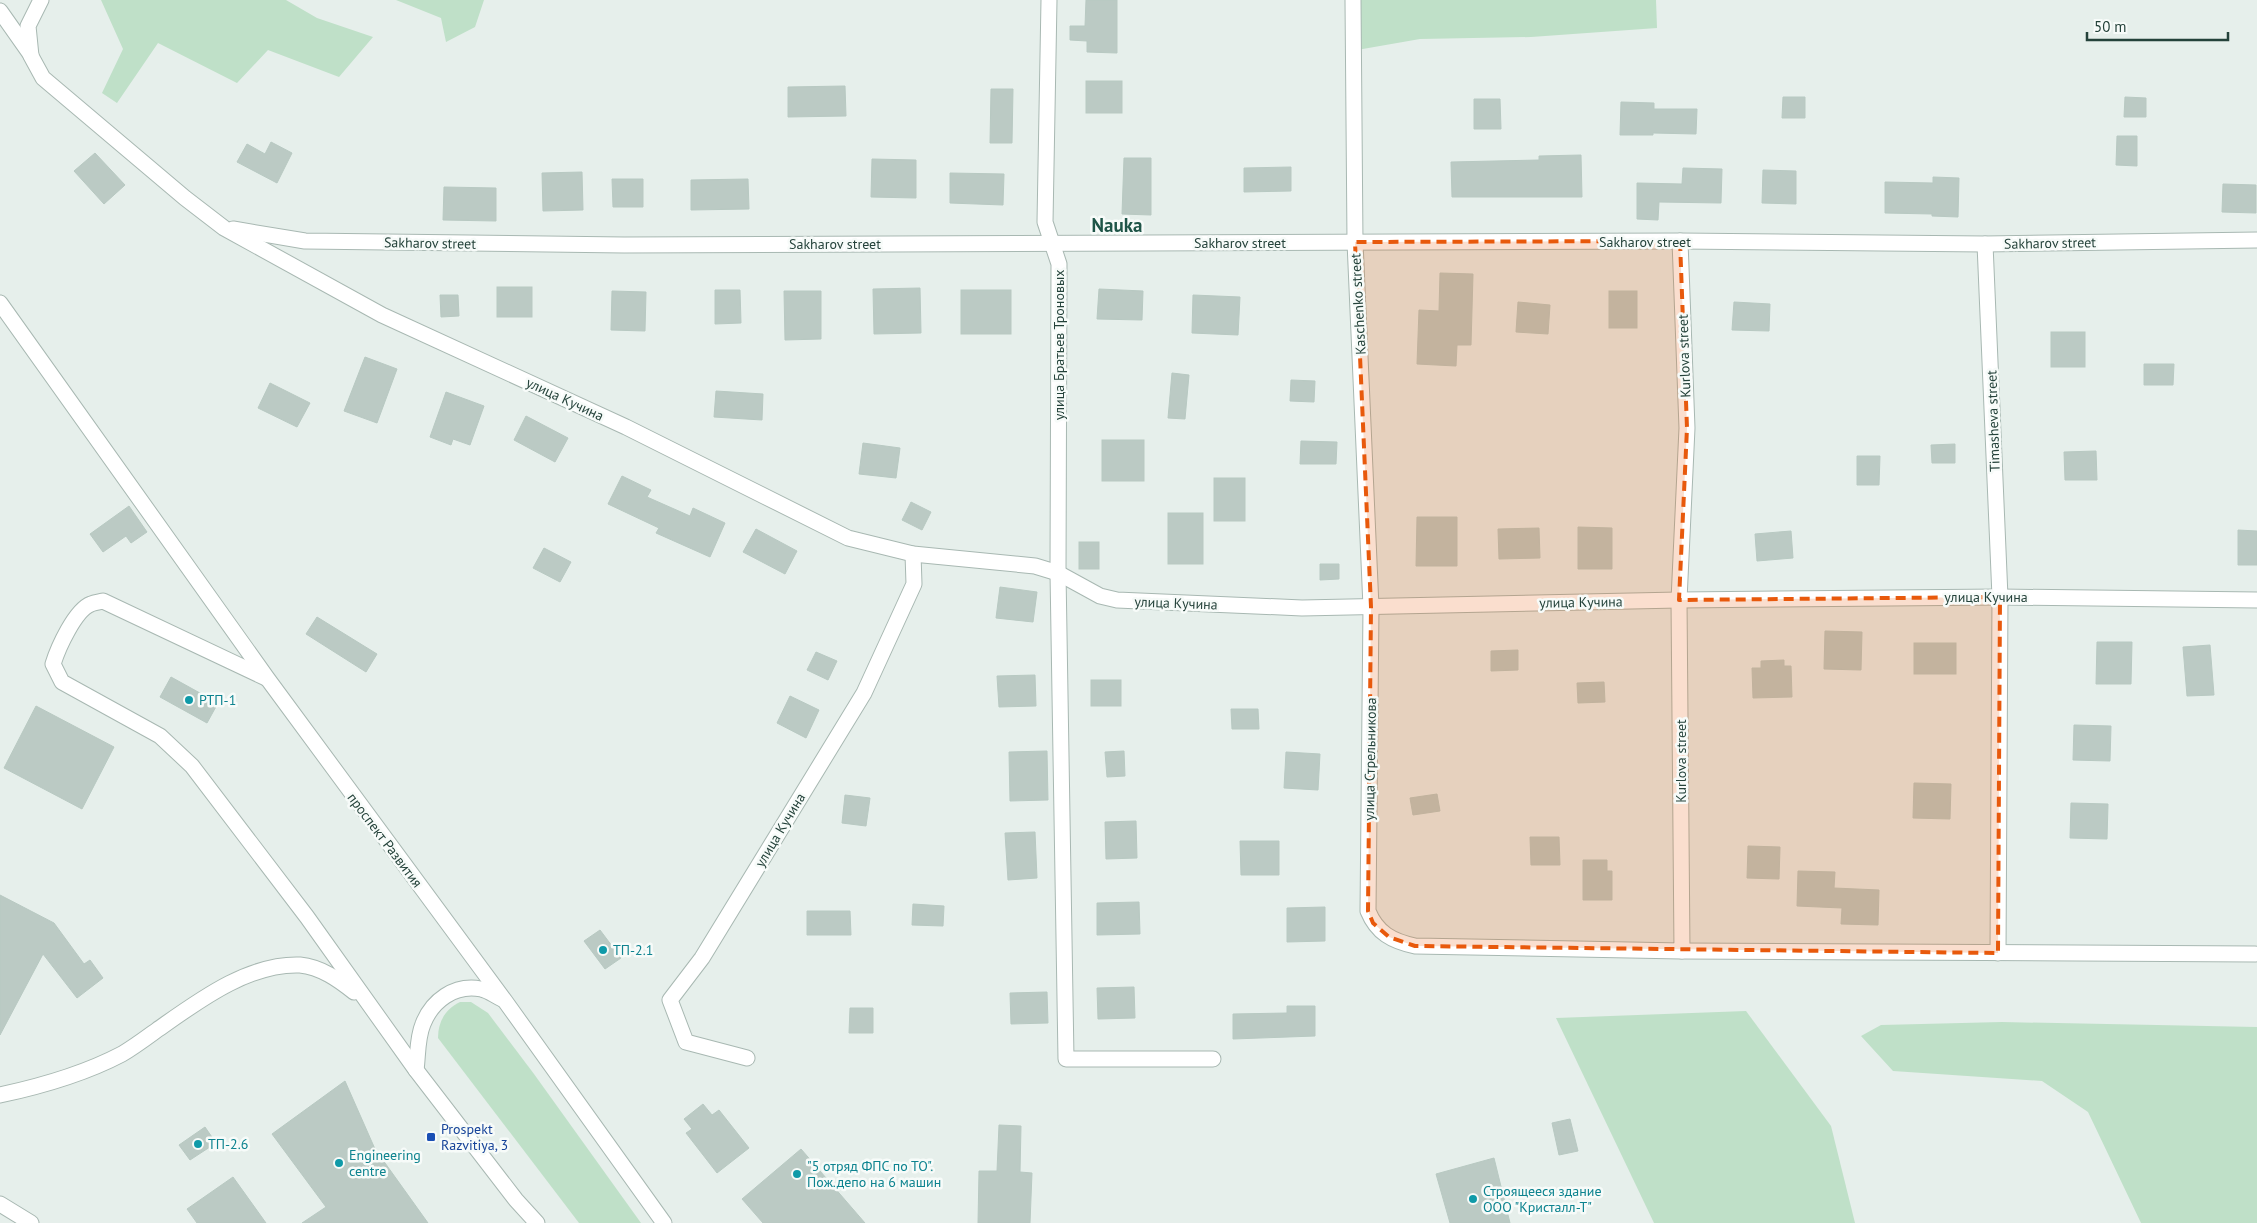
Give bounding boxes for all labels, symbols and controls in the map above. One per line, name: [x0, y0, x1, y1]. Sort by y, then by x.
scale bar: [2087, 10, 2228, 42]
text: 50 m: [2094, 17, 2127, 36]
district label: Nauka: [1092, 213, 1142, 237]
street label: Sakharov street: [384, 233, 476, 253]
street label: Sakharov street: [1599, 233, 1691, 251]
street label: Sakharov street: [2004, 233, 2096, 253]
street label: Sakharov street: [1194, 234, 1286, 252]
street label: Sakharov street: [789, 235, 881, 253]
street label: Kaschenko street: [1346, 252, 1370, 355]
street label: улица Братьев Троновых: [1050, 270, 1068, 420]
street label: Kurlova street: [1674, 314, 1694, 398]
street label: Timasheva street: [1982, 370, 2004, 472]
street label: улица Кучина: [523, 373, 607, 425]
street label: улица Кучина: [1944, 588, 2028, 606]
street label: улица Кучина: [1539, 592, 1623, 612]
street label: улица Кучина: [1134, 593, 1218, 613]
place label: РТП-1: [199, 691, 236, 709]
marker: РТП-1: [183, 694, 195, 706]
street label: улица Стрельникова: [1360, 697, 1380, 821]
street label: Kurlova street: [1672, 719, 1690, 803]
street label: проспект Развития: [344, 789, 426, 891]
street label: улица Кучина: [751, 790, 809, 870]
place label: ТП-2.1: [613, 941, 653, 959]
marker: ТП-2.1: [597, 944, 609, 956]
place label: Prospekt Razvitiya, 3: [441, 1120, 508, 1154]
marker: Prospekt Razvitiya, 3: [425, 1131, 437, 1143]
place label: ТП-2.6: [208, 1135, 248, 1153]
marker: ТП-2.6: [192, 1138, 204, 1150]
place label: Engineering centre: [349, 1146, 421, 1180]
marker: Engineering centre: [333, 1157, 345, 1169]
place label: "5 отряд ФПС по ТО". Пож.депо на 6 машин: [807, 1157, 941, 1191]
marker: "5 отряд ФПС по ТО". Пож.депо на 6 машин: [791, 1168, 803, 1180]
place label: Строящееся здание ООО "Кристалл-Т": [1483, 1182, 1602, 1216]
marker: Строящееся здание ООО "Кристалл-Т": [1467, 1193, 1479, 1205]

